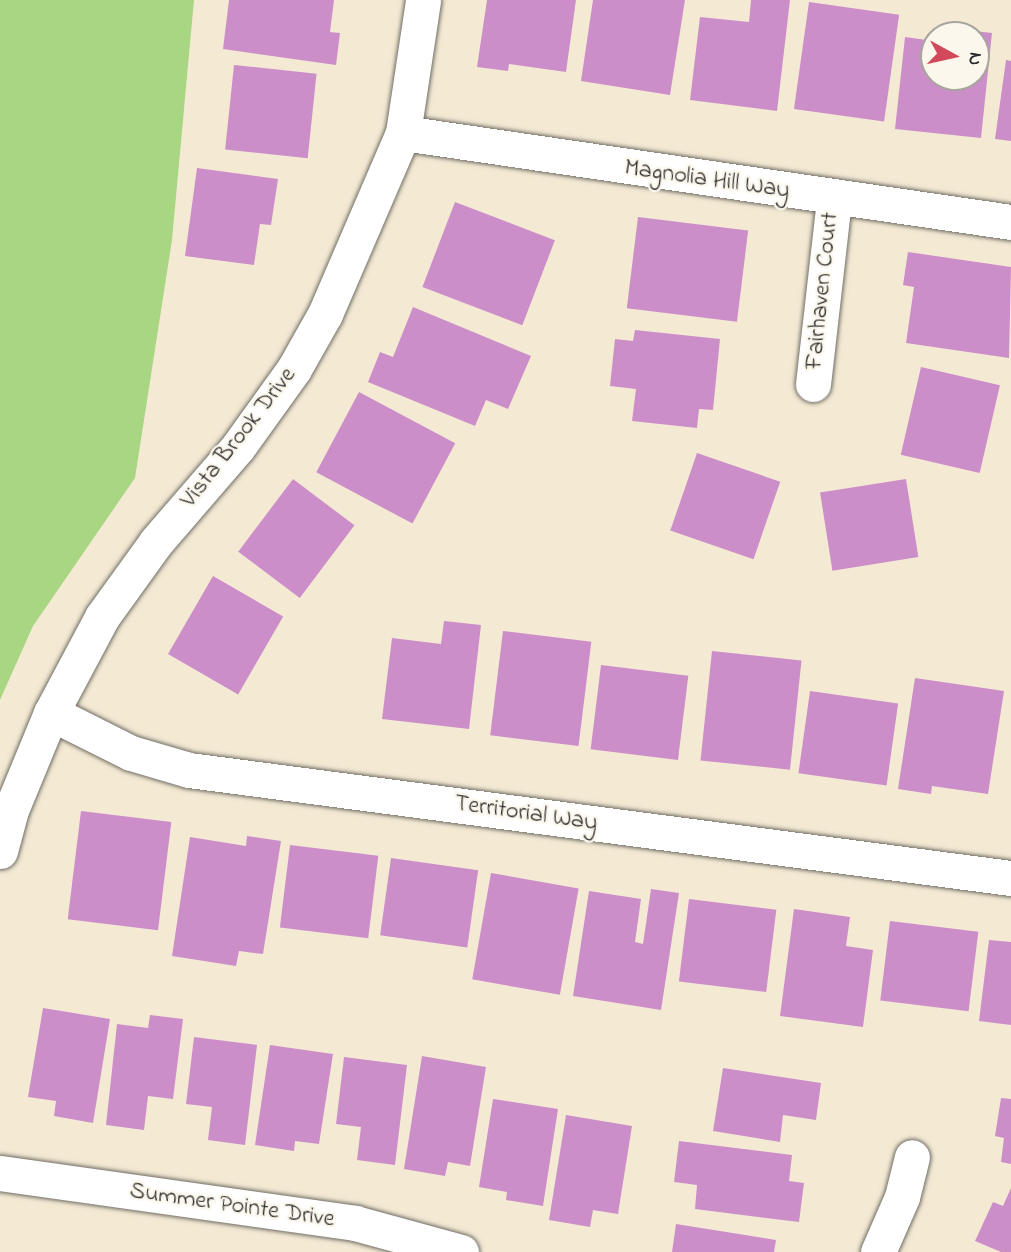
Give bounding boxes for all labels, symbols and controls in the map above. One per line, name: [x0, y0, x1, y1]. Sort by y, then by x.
north arrow: [920, 21, 990, 91]
text: N: [960, 50, 989, 67]
street label: Magnolia Hill Way: [623, 154, 791, 206]
street label: Fairhaven Court: [800, 211, 846, 371]
street label: Vista Brook Drive: [175, 362, 303, 514]
street label: Territorial Way: [453, 790, 599, 838]
street label: Summer Pointe Drive: [128, 1177, 336, 1235]

